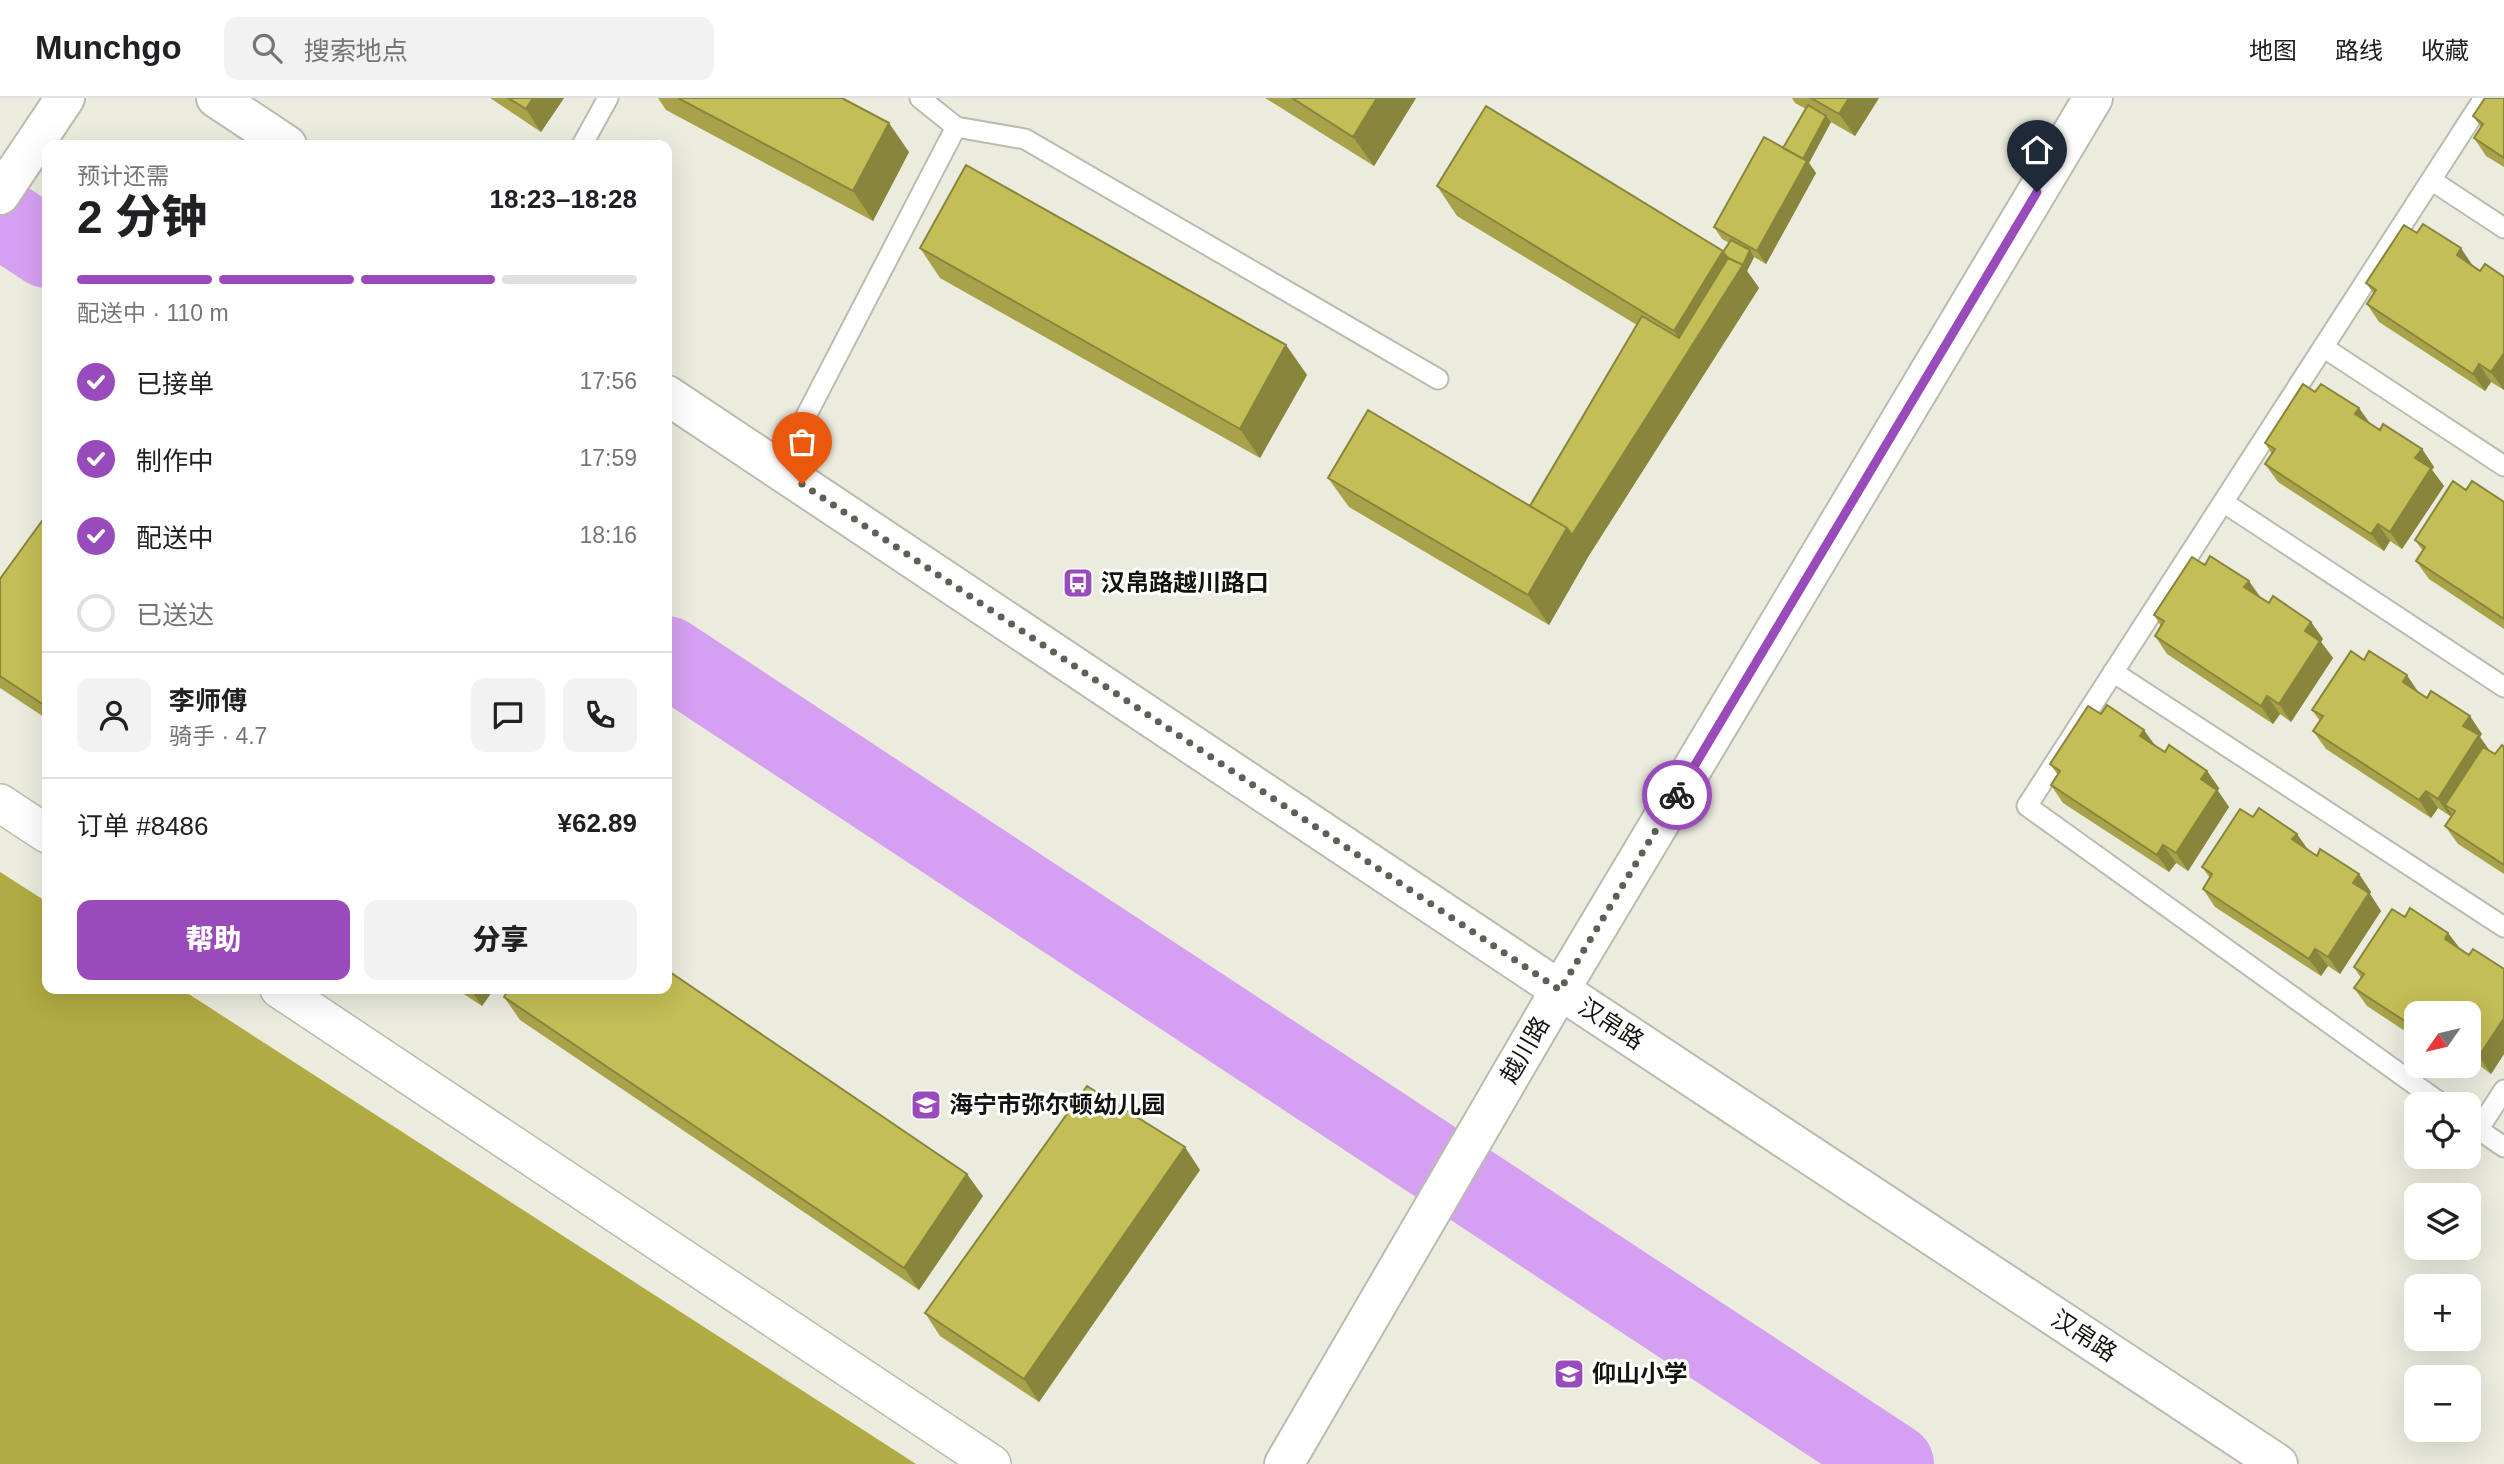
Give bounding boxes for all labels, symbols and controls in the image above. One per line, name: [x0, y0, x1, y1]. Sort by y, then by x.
search box: [224, 17, 714, 80]
text: Munchgo: [35, 29, 182, 66]
icon: search: [248, 29, 286, 67]
text: 搜索地点: [304, 36, 408, 66]
text: 地图: [2249, 37, 2297, 64]
text: 路线: [2335, 37, 2383, 64]
text: 收藏: [2421, 37, 2469, 64]
pin: [2007, 120, 2067, 192]
icon: home: [2018, 131, 2056, 169]
text: 预计还需: [77, 163, 169, 189]
text: 18:23–18:28: [490, 184, 637, 214]
text: 2 分钟: [77, 191, 207, 243]
text: 配送中 · 110 m: [77, 300, 229, 326]
icon: check: [77, 363, 115, 401]
text: 17:56: [579, 368, 637, 394]
text: 已接单: [136, 369, 214, 399]
pin: [772, 412, 832, 484]
icon: bag: [783, 423, 821, 461]
icon: check: [77, 440, 115, 478]
text: 17:59: [579, 445, 637, 471]
text: 制作中: [136, 446, 214, 476]
icon: check: [77, 517, 115, 555]
text: 18:16: [579, 522, 637, 548]
text: 配送中: [136, 523, 214, 553]
bus stop icon: 汉帛路越川路口: [1061, 566, 1095, 600]
place label: 汉帛路越川路口: [1101, 569, 1269, 596]
text: 已送达: [136, 600, 214, 630]
button: person: [77, 678, 151, 752]
button: chat: [471, 678, 545, 752]
button: phone: [563, 678, 637, 752]
text: 李师傅: [169, 686, 247, 716]
text: 骑手 · 4.7: [169, 723, 267, 749]
courier: [1642, 760, 1712, 830]
icon: bike: [1658, 776, 1696, 814]
text: ¥62.89: [557, 808, 637, 838]
text: 订单 #8486: [77, 811, 209, 841]
button: 帮助: [77, 900, 350, 980]
button: 分享: [364, 900, 637, 980]
street label: 汉帛路: [1574, 993, 1649, 1055]
north arrow: [2404, 1001, 2482, 1078]
map controls: [2404, 1001, 2481, 1442]
street label: 越川路: [1495, 1012, 1554, 1088]
school or university icon: 海宁市弥尔顿幼儿园: [909, 1088, 943, 1122]
place label: 海宁市弥尔顿幼儿园: [949, 1091, 1165, 1118]
button: locate: [2404, 1092, 2481, 1169]
button: layers: [2404, 1183, 2481, 1260]
button: +: [2404, 1274, 2481, 1351]
street label: 汉帛路: [2047, 1305, 2122, 1367]
school or university icon: 仰山小学: [1552, 1357, 1586, 1391]
place label: 仰山小学: [1592, 1360, 1688, 1387]
button: −: [2404, 1365, 2481, 1442]

